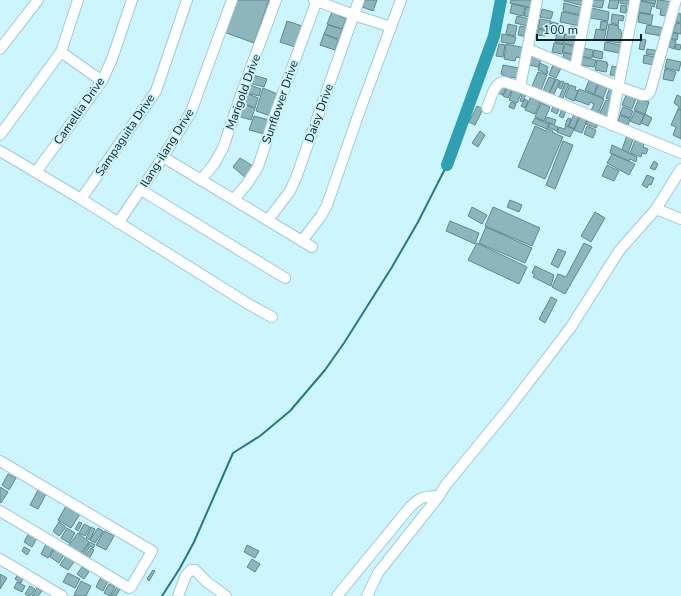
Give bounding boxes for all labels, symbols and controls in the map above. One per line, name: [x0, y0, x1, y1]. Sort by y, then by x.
scale bar: [537, 16, 641, 42]
text: 100 m: [543, 22, 578, 38]
street label: Marigold Drive: [222, 52, 264, 132]
street label: Sunflower Drive: [258, 58, 302, 146]
street label: Camellia Drive: [50, 74, 108, 148]
street label: Daisy Drive: [301, 81, 337, 145]
street label: Sampaguita Drive: [92, 91, 158, 179]
street label: Ilang-ilang Drive: [136, 106, 198, 190]

